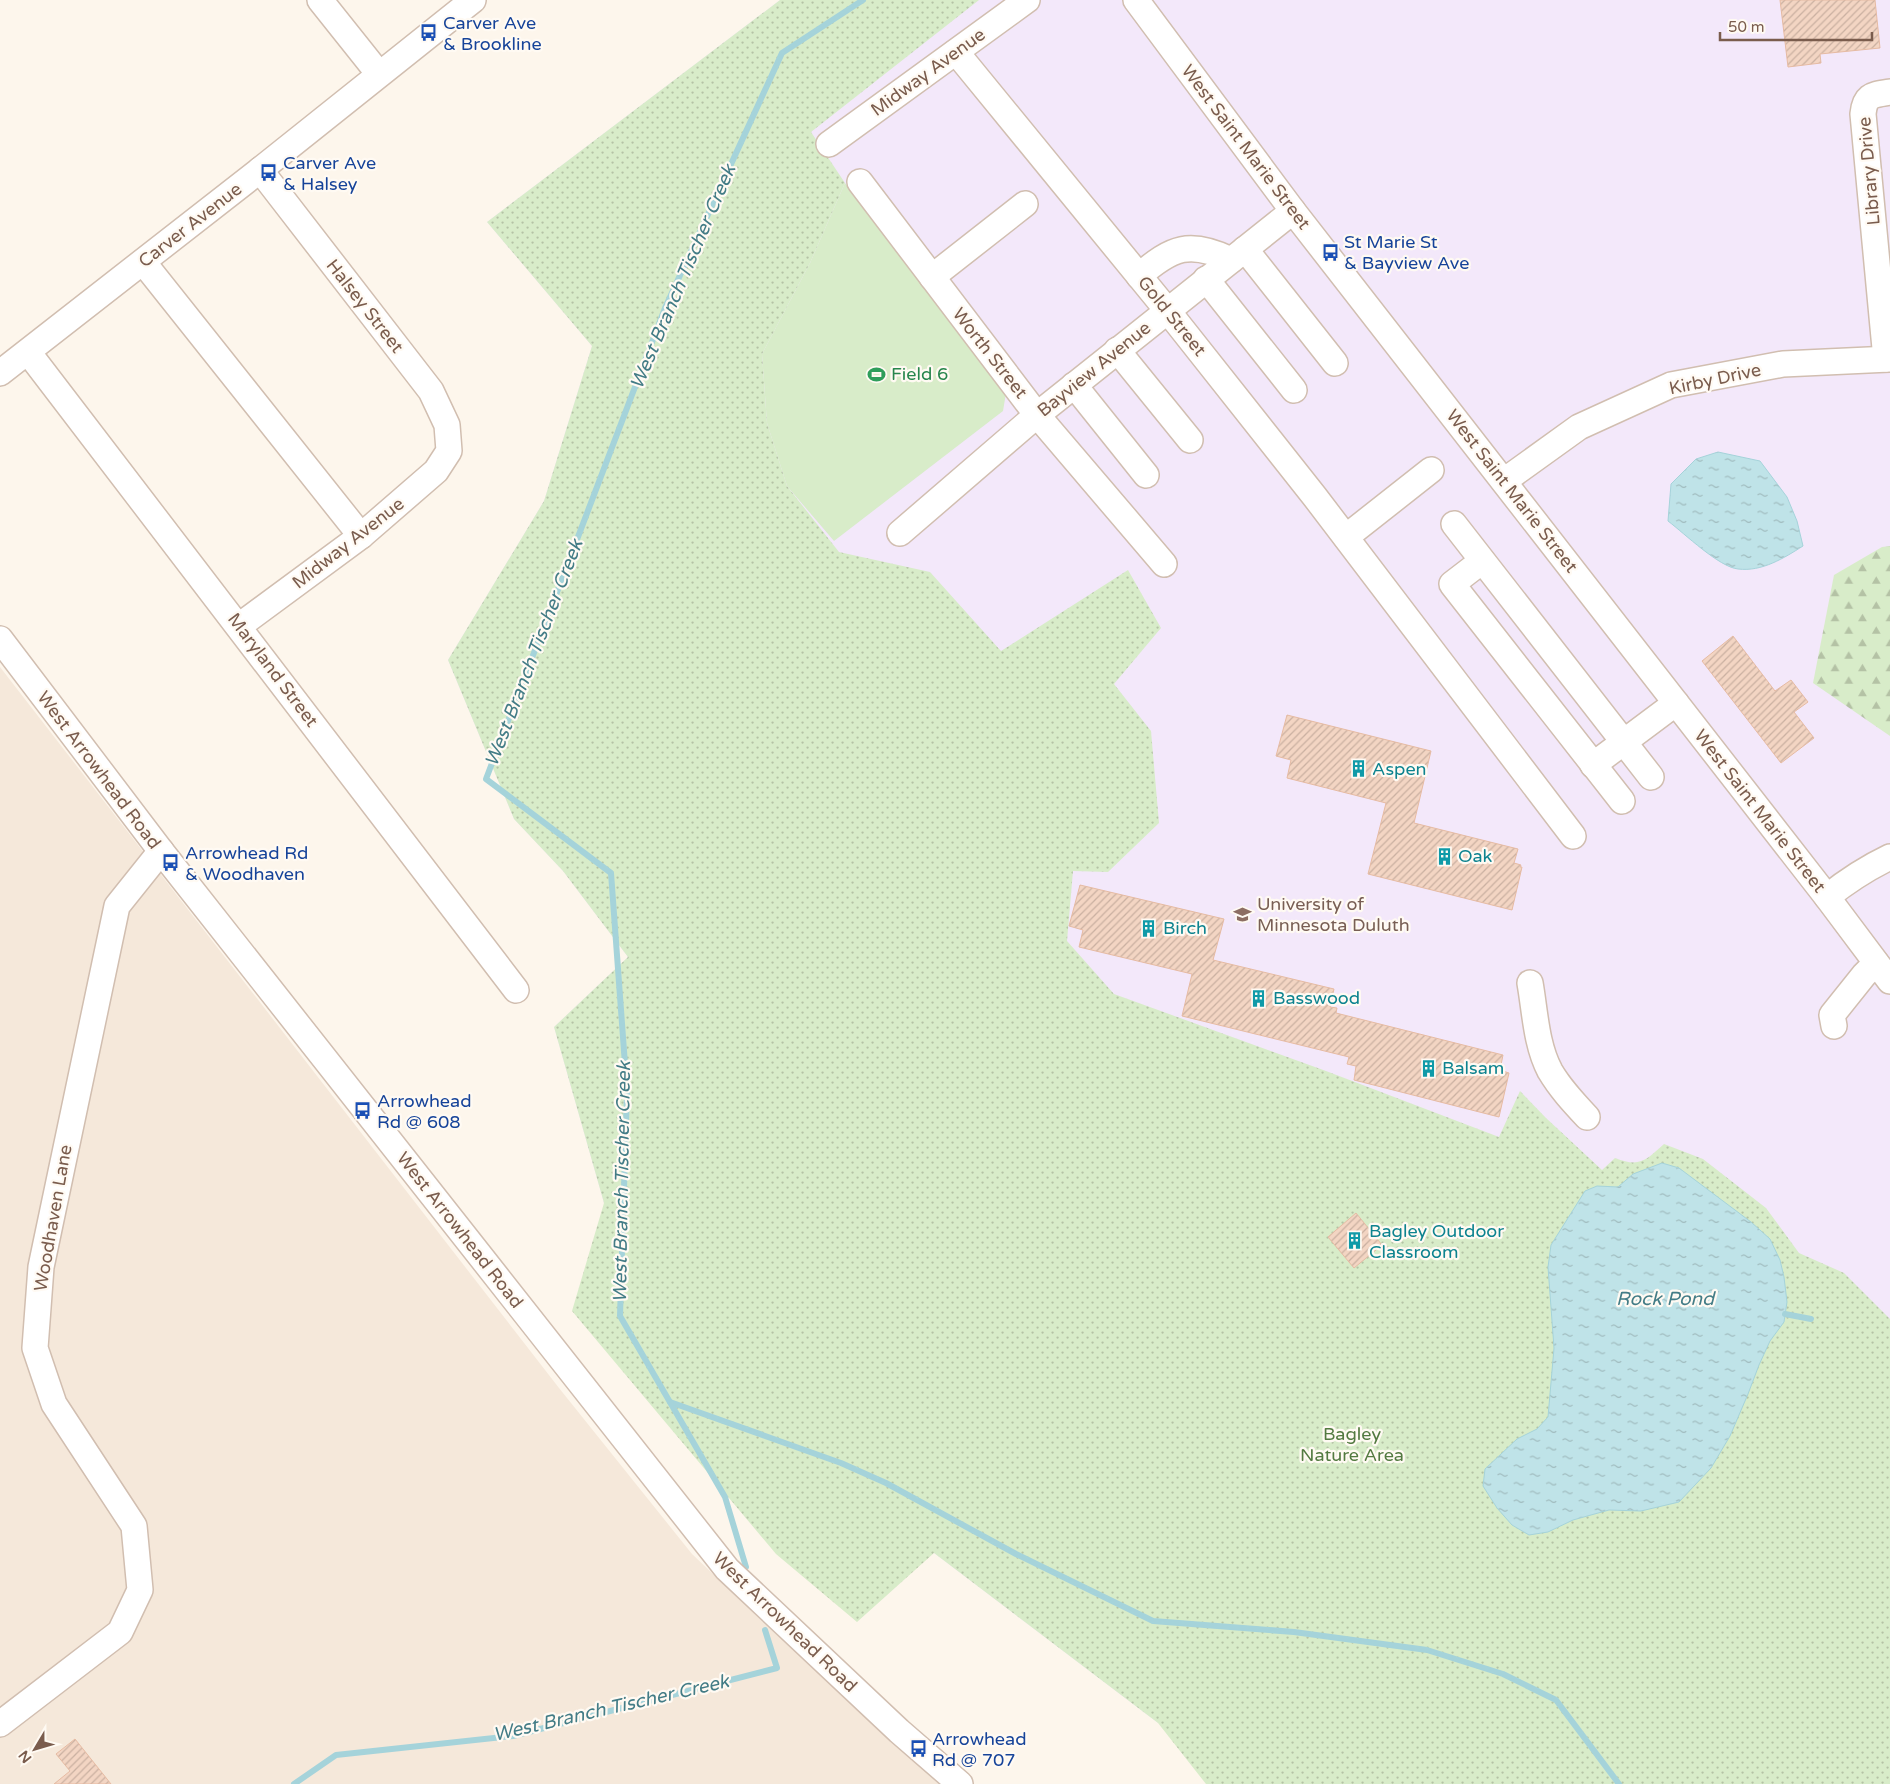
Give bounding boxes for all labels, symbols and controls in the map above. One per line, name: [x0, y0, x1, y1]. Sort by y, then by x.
scale bar: [1720, 10, 1872, 42]
place label: Carver Ave & Brookline: [443, 12, 542, 55]
text: 50 m: [1728, 18, 1765, 36]
bus stop icon: Carver Ave & Brookline: [419, 23, 439, 43]
street label: Midway Avenue: [867, 23, 989, 121]
street label: West Saint Marie Street: [1177, 60, 1315, 234]
street label: Library Drive: [1853, 116, 1885, 226]
place label: Carver Ave & Halsey: [283, 152, 376, 195]
water label: West Branch Tischer Creek: [626, 160, 741, 392]
bus stop icon: Carver Ave & Halsey: [259, 163, 279, 183]
street label: Carver Avenue: [134, 178, 246, 272]
place label: St Marie St & Bayview Ave: [1344, 231, 1469, 274]
bus stop icon: St Marie St & Bayview Ave: [1320, 242, 1340, 262]
street label: Halsey Street: [322, 255, 408, 357]
street label: Gold Street: [1133, 272, 1211, 361]
street label: Worth Street: [948, 303, 1032, 403]
street label: Bayview Avenue: [1033, 317, 1155, 421]
street label: Kirby Drive: [1667, 359, 1763, 399]
place label: Field 6: [891, 363, 948, 385]
sports icon: Field 6: [867, 364, 887, 384]
street label: West Saint Marie Street: [1441, 405, 1583, 577]
street label: Midway Avenue: [288, 492, 408, 594]
water label: West Branch Tischer Creek: [480, 535, 588, 770]
street label: Maryland Street: [223, 609, 323, 731]
street label: West Arrowhead Road: [32, 687, 166, 853]
street label: West Saint Marie Street: [1689, 725, 1831, 897]
place label: Aspen: [1372, 758, 1427, 780]
building icon: Aspen: [1348, 759, 1368, 779]
place label: Arrowhead Rd & Woodhaven: [185, 842, 308, 885]
place label: Oak: [1458, 845, 1493, 867]
building icon: Oak: [1434, 846, 1454, 866]
bus stop icon: Arrowhead Rd & Woodhaven: [161, 853, 181, 873]
place label: University of Minnesota Duluth: [1257, 893, 1410, 936]
school or university icon: University of Minnesota Duluth: [1233, 904, 1253, 924]
place label: Birch: [1163, 917, 1207, 939]
building icon: Birch: [1139, 918, 1159, 938]
place label: Basswood: [1273, 987, 1360, 1009]
building icon: Basswood: [1249, 988, 1269, 1008]
place label: Balsam: [1442, 1057, 1504, 1079]
building icon: Balsam: [1418, 1058, 1438, 1078]
water label: West Branch Tischer Creek: [609, 1060, 635, 1303]
place label: Arrowhead Rd @ 608: [377, 1090, 472, 1133]
bus stop icon: Arrowhead Rd @ 608: [353, 1101, 373, 1121]
street label: Woodhaven Lane: [29, 1143, 77, 1293]
street label: West Arrowhead Road: [392, 1148, 528, 1312]
place label: Bagley Outdoor Classroom: [1369, 1220, 1504, 1263]
building icon: Bagley Outdoor Classroom: [1345, 1231, 1365, 1251]
water label: Rock Pond: [1616, 1288, 1716, 1310]
park label: Bagley Nature Area: [1300, 1423, 1404, 1466]
street label: West Arrowhead Road: [708, 1547, 862, 1697]
water label: West Branch Tischer Creek: [491, 1670, 733, 1746]
north arrow: [10, 1724, 60, 1774]
place label: Arrowhead Rd @ 707: [932, 1728, 1027, 1771]
bus stop icon: Arrowhead Rd @ 707: [908, 1739, 928, 1759]
text: N: [15, 1747, 35, 1766]

